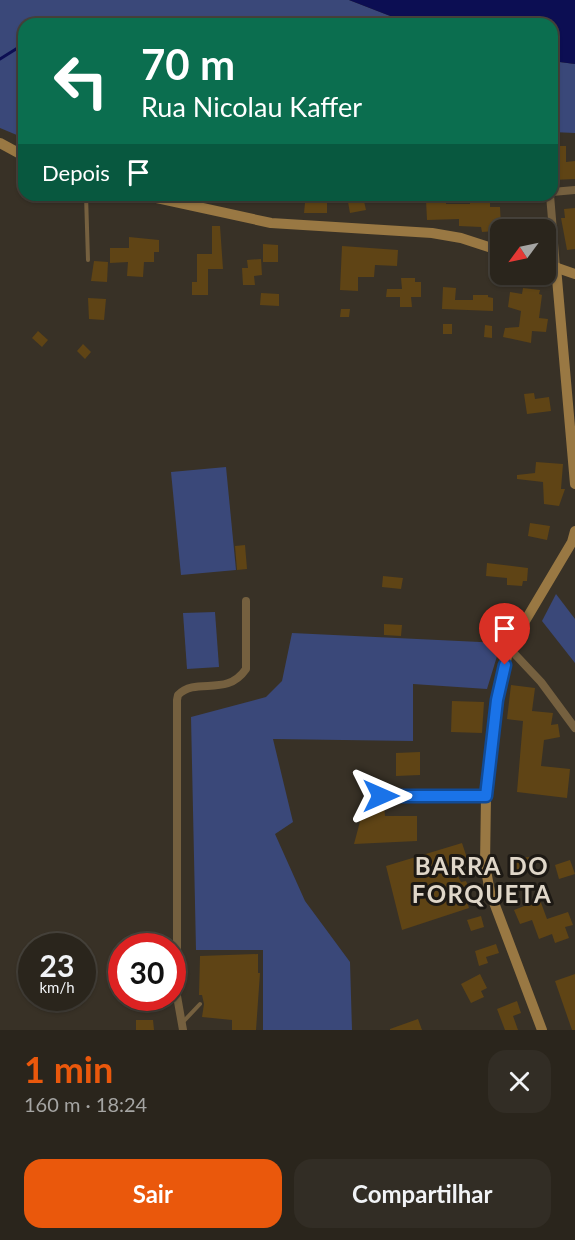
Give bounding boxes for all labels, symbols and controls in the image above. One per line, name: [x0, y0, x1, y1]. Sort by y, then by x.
text: 70 m: [141, 39, 235, 89]
icon: left: [42, 42, 120, 120]
text: Rua Nicolau Kaffer: [141, 90, 362, 123]
icon: arrive: [122, 156, 155, 189]
text: Depois: [42, 159, 110, 186]
north arrow: [490, 219, 556, 285]
map controls: [490, 219, 556, 285]
pin: [479, 603, 530, 665]
icon: arrive: [488, 612, 521, 645]
position arrow: [349, 764, 413, 828]
district label: BARRA DO FORQUETA: [412, 851, 552, 908]
speed limit sign: 30: [108, 933, 186, 1011]
text: 23: [40, 947, 74, 983]
text: km/h: [39, 978, 75, 996]
text: 1 min: [24, 1047, 113, 1091]
button: close: [488, 1050, 551, 1113]
text: 160 m · 18:24: [24, 1092, 147, 1116]
button: Sair: [24, 1159, 282, 1228]
button: Compartilhar: [294, 1159, 551, 1228]

